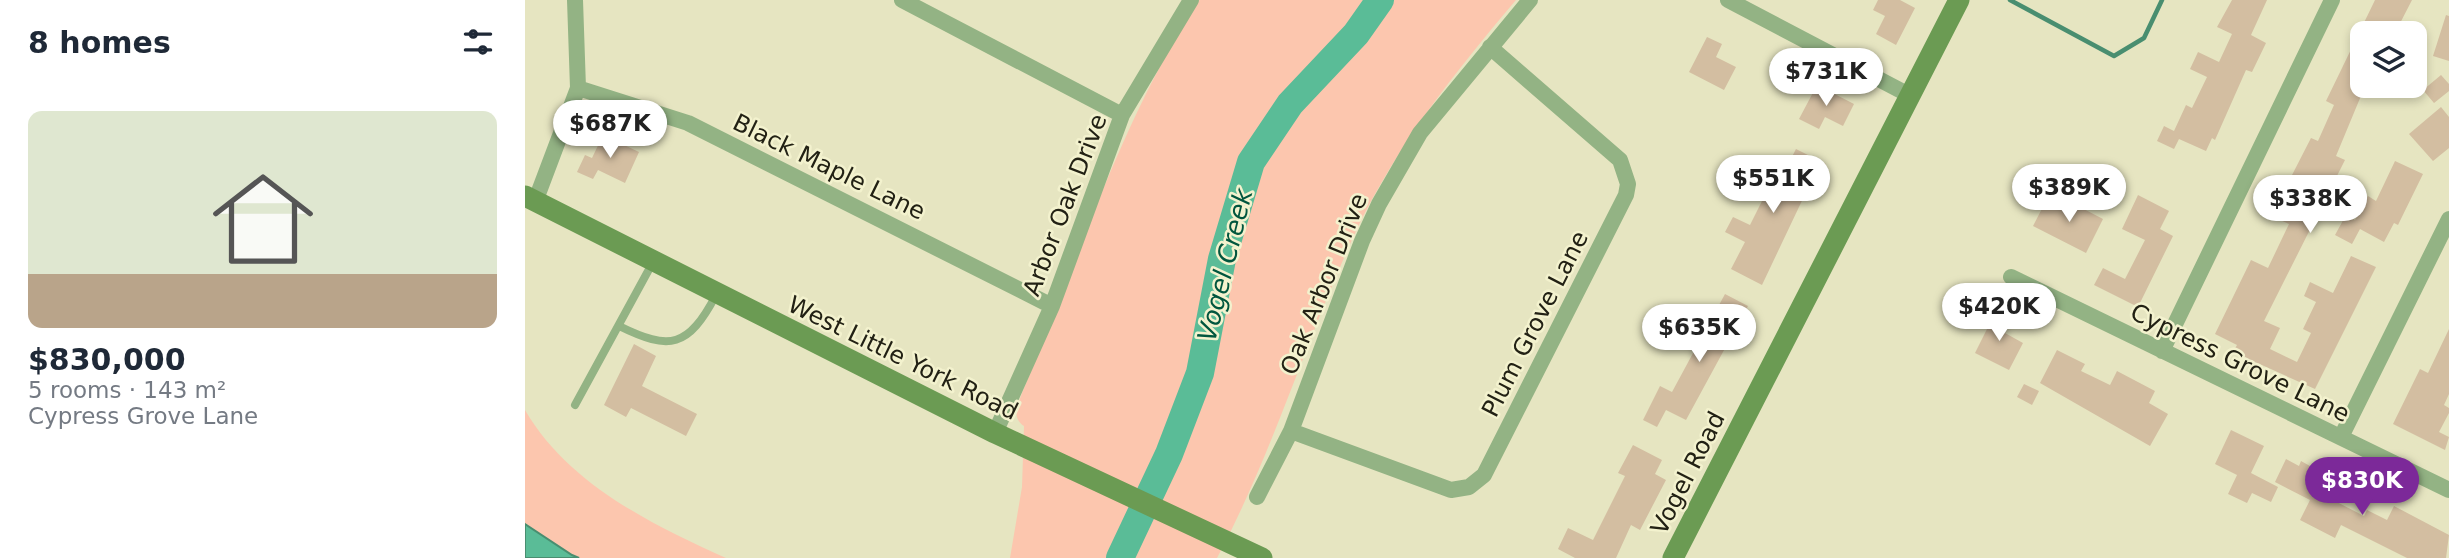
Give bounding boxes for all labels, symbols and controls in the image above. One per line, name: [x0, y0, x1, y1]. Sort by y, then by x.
map controls: [2350, 21, 2427, 98]
button: layers: [2350, 21, 2427, 98]
icon: filters: [459, 23, 497, 61]
text: 8 homes: [28, 25, 171, 60]
pin: $731K: [1777, 48, 1875, 108]
text: $731K: [1785, 58, 1867, 84]
pin: $687K: [561, 100, 659, 160]
street label: Black Maple Lane: [728, 108, 930, 226]
text: $687K: [569, 110, 651, 136]
street label: Arbor Oak Drive: [1017, 110, 1113, 300]
icon: home: [200, 156, 326, 282]
pin: $551K: [1724, 156, 1822, 215]
pin: $389K: [2020, 164, 2118, 224]
text: $551K: [1732, 165, 1814, 191]
text: $389K: [2028, 174, 2110, 200]
pin: $338K: [2261, 176, 2359, 235]
water label: Vogel Creek: [1192, 185, 1259, 344]
text: $338K: [2269, 185, 2351, 211]
street label: Oak Arbor Drive: [1275, 189, 1373, 379]
street label: Plum Grove Lane: [1476, 226, 1594, 422]
pin: $420K: [1950, 284, 2048, 343]
street label: West Little York Road: [783, 290, 1023, 426]
text: $420K: [1958, 293, 2040, 319]
street label: Cypress Grove Lane: [2126, 298, 2354, 428]
pin: $635K: [1650, 304, 1748, 364]
text: $635K: [1658, 314, 1740, 340]
text: $830,000: [28, 342, 186, 377]
text: 5 rooms · 143 m²: [28, 377, 226, 403]
text: Cypress Grove Lane: [28, 403, 258, 429]
street label: Vogel Road: [1645, 407, 1731, 539]
pin: $830K: [2313, 458, 2411, 517]
text: $830K: [2321, 467, 2403, 493]

